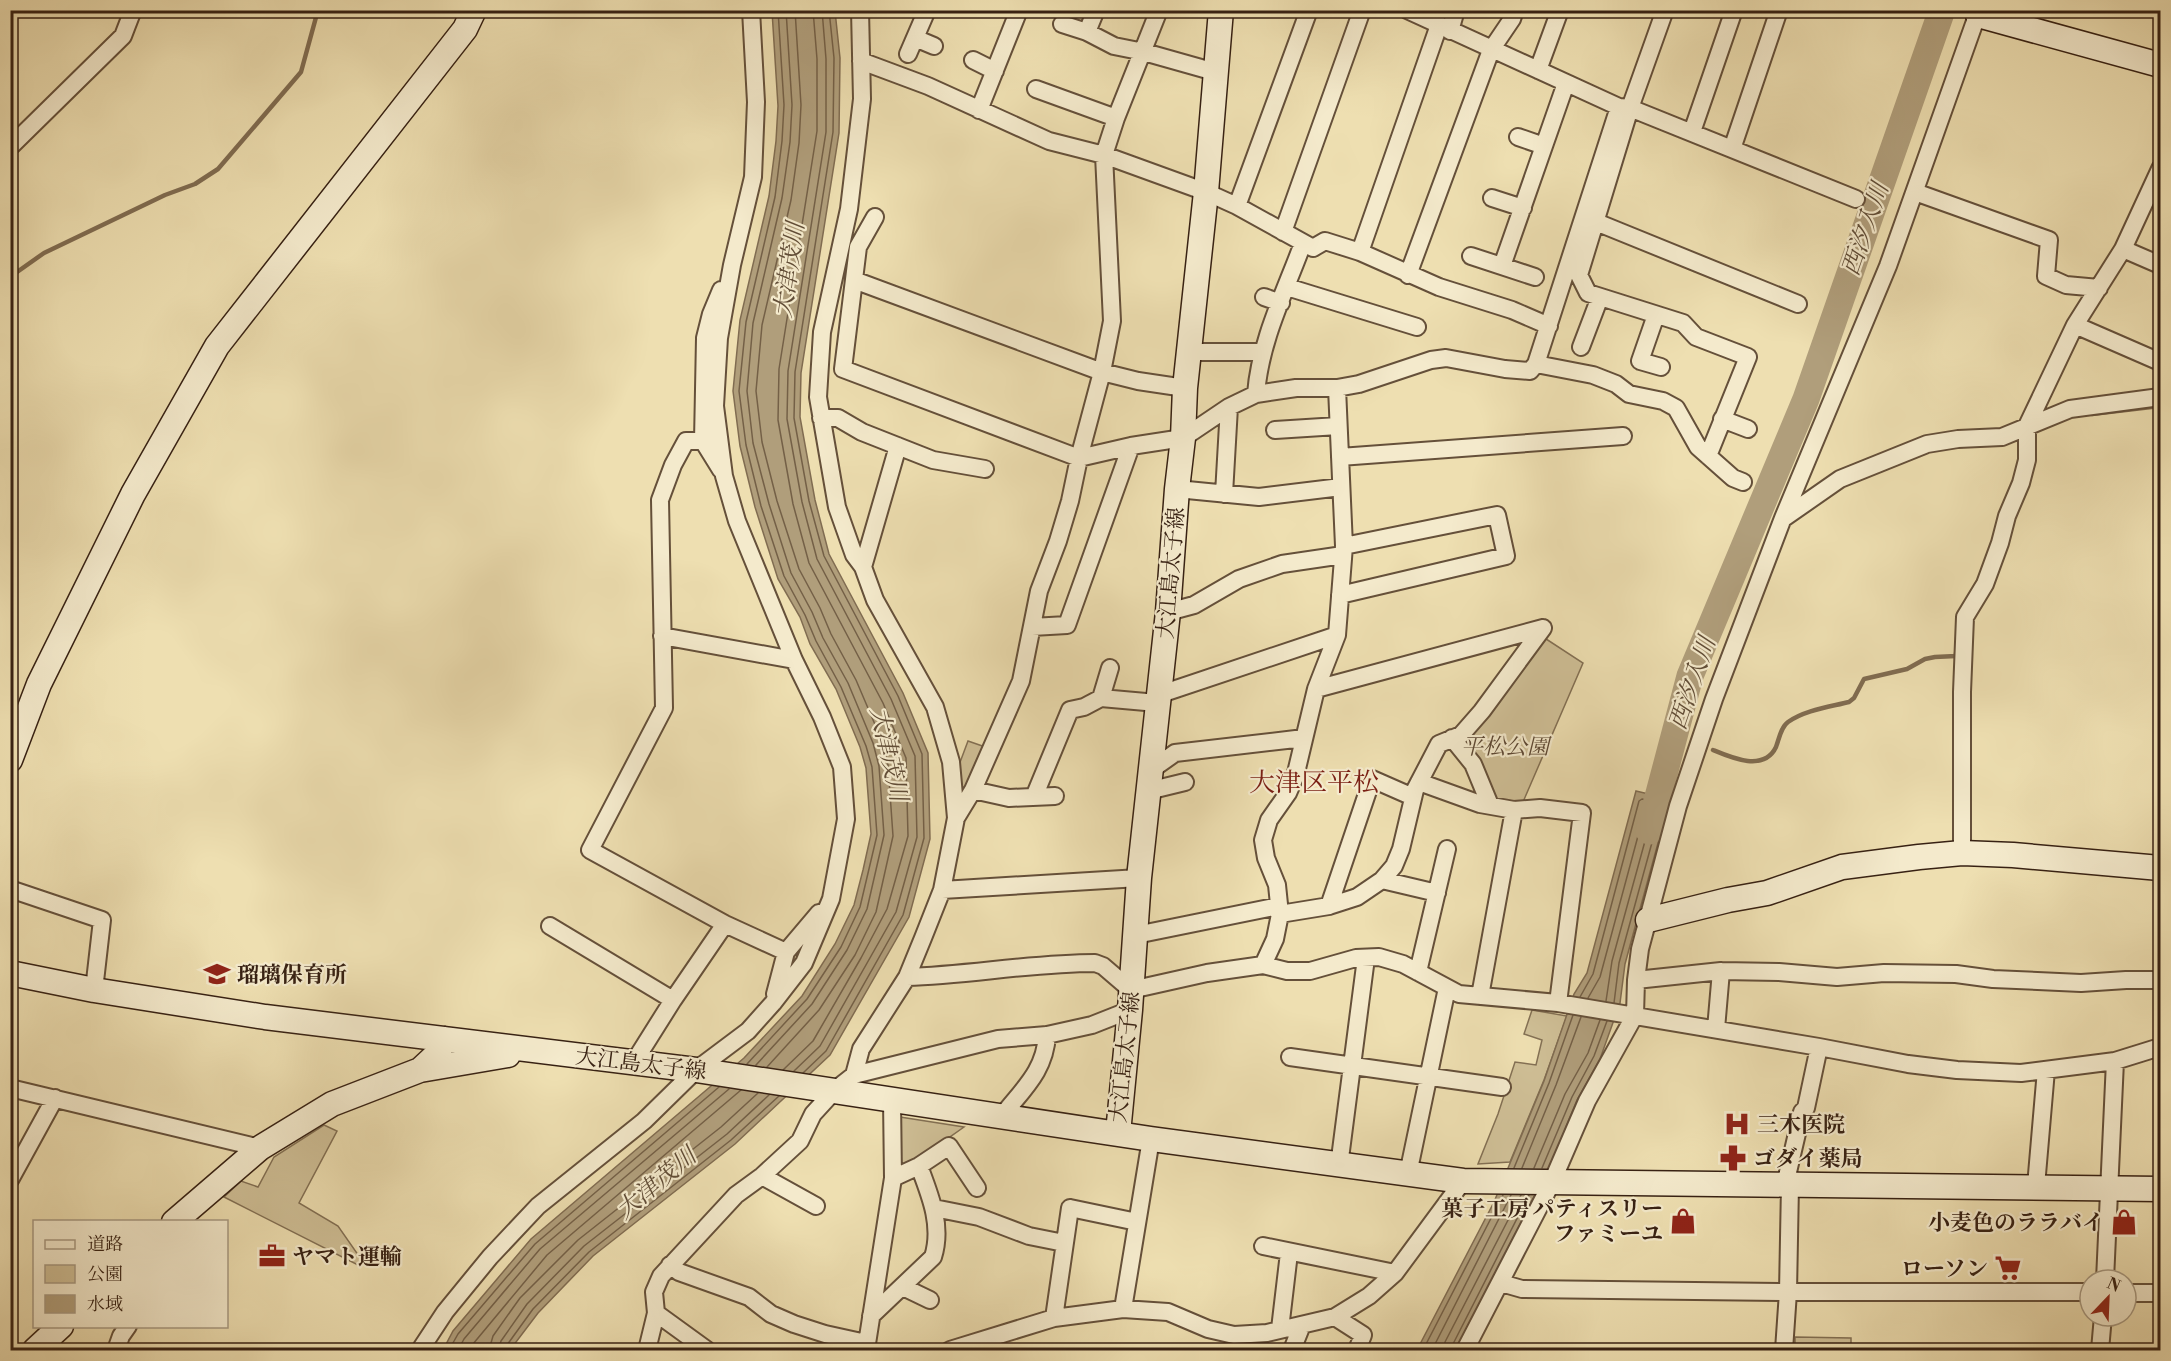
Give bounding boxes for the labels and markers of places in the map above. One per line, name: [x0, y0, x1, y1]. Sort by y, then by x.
school or university icon: 瑠璃保育所: [202, 959, 232, 989]
place label: 瑠璃保育所: [237, 962, 347, 989]
hospital icon: 三木医院: [1722, 1109, 1752, 1139]
place label: 三木医院: [1757, 1112, 1845, 1139]
pharmacy icon: ゴダイ薬局: [1718, 1143, 1748, 1173]
place label: ゴダイ薬局: [1753, 1146, 1863, 1173]
place label: 菓子工房 パティスリー ファミーユ: [1441, 1196, 1663, 1248]
shop icon: 菓子工房 パティスリー ファミーユ: [1668, 1206, 1698, 1236]
shop icon: 小麦色のララバイ: [2109, 1207, 2139, 1237]
place label: 小麦色のララバイ: [1928, 1210, 2104, 1237]
office icon: ヤマト運輸: [257, 1241, 287, 1271]
place label: ヤマト運輸: [292, 1244, 402, 1271]
supermarket icon: ローソン: [1993, 1253, 2023, 1283]
place label: ローソン: [1901, 1256, 1988, 1283]

